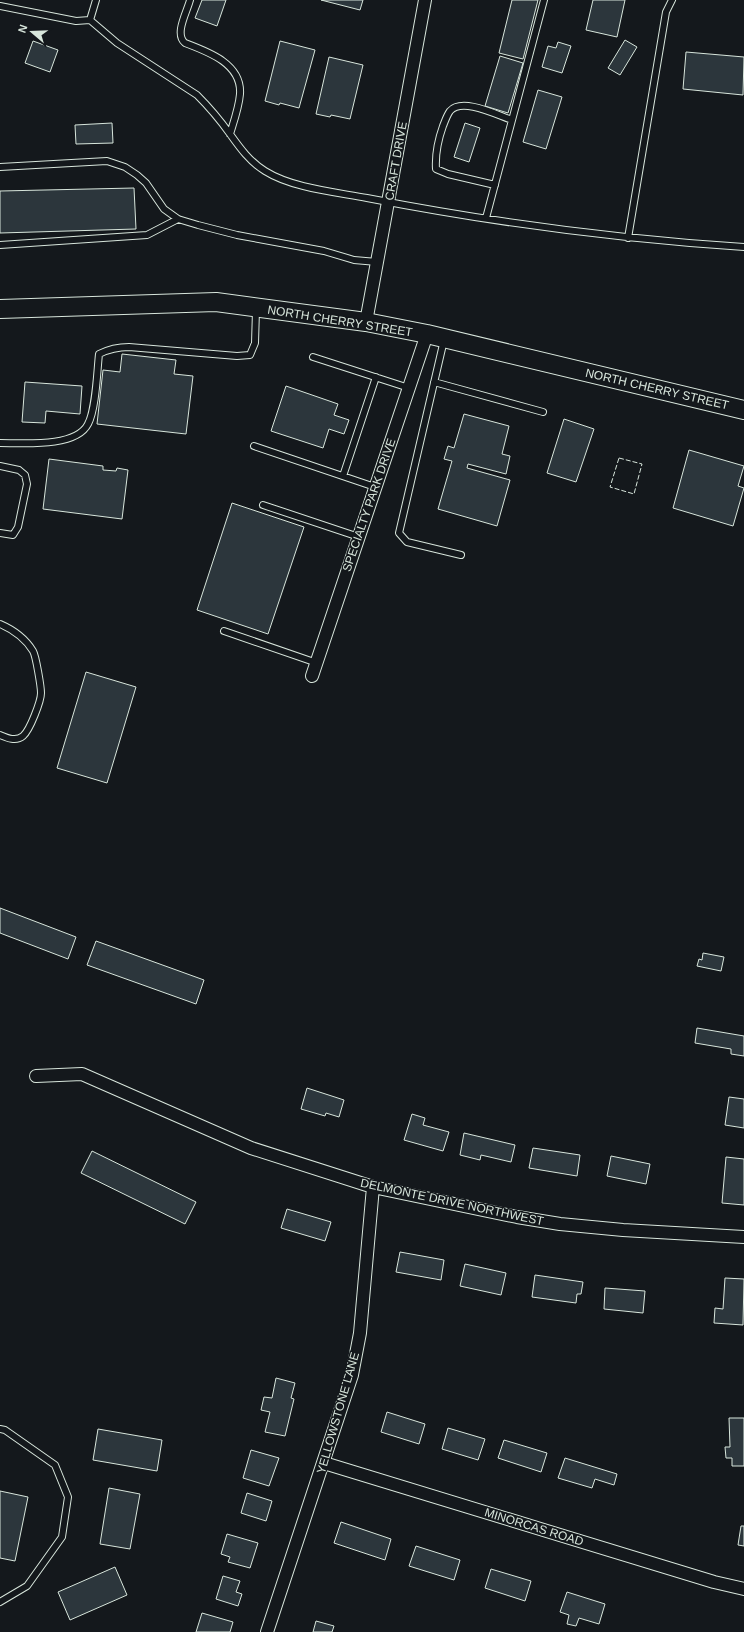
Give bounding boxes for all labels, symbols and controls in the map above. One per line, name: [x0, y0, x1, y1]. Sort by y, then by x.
north arrow: [12, 12, 52, 52]
text: N: [16, 23, 30, 34]
street label: CRAFT DRIVE: [382, 120, 410, 202]
street label: NORTH CHERRY STREET: [266, 303, 414, 339]
street label: NORTH CHERRY STREET: [584, 366, 731, 412]
street label: SPECIALTY PARK DRIVE: [340, 437, 398, 573]
street label: DELMONTE DRIVE NORTHWEST: [359, 1176, 546, 1228]
street label: YELLOWSTONE LANE: [314, 1351, 362, 1475]
street label: MINORCAS ROAD: [483, 1505, 585, 1549]

